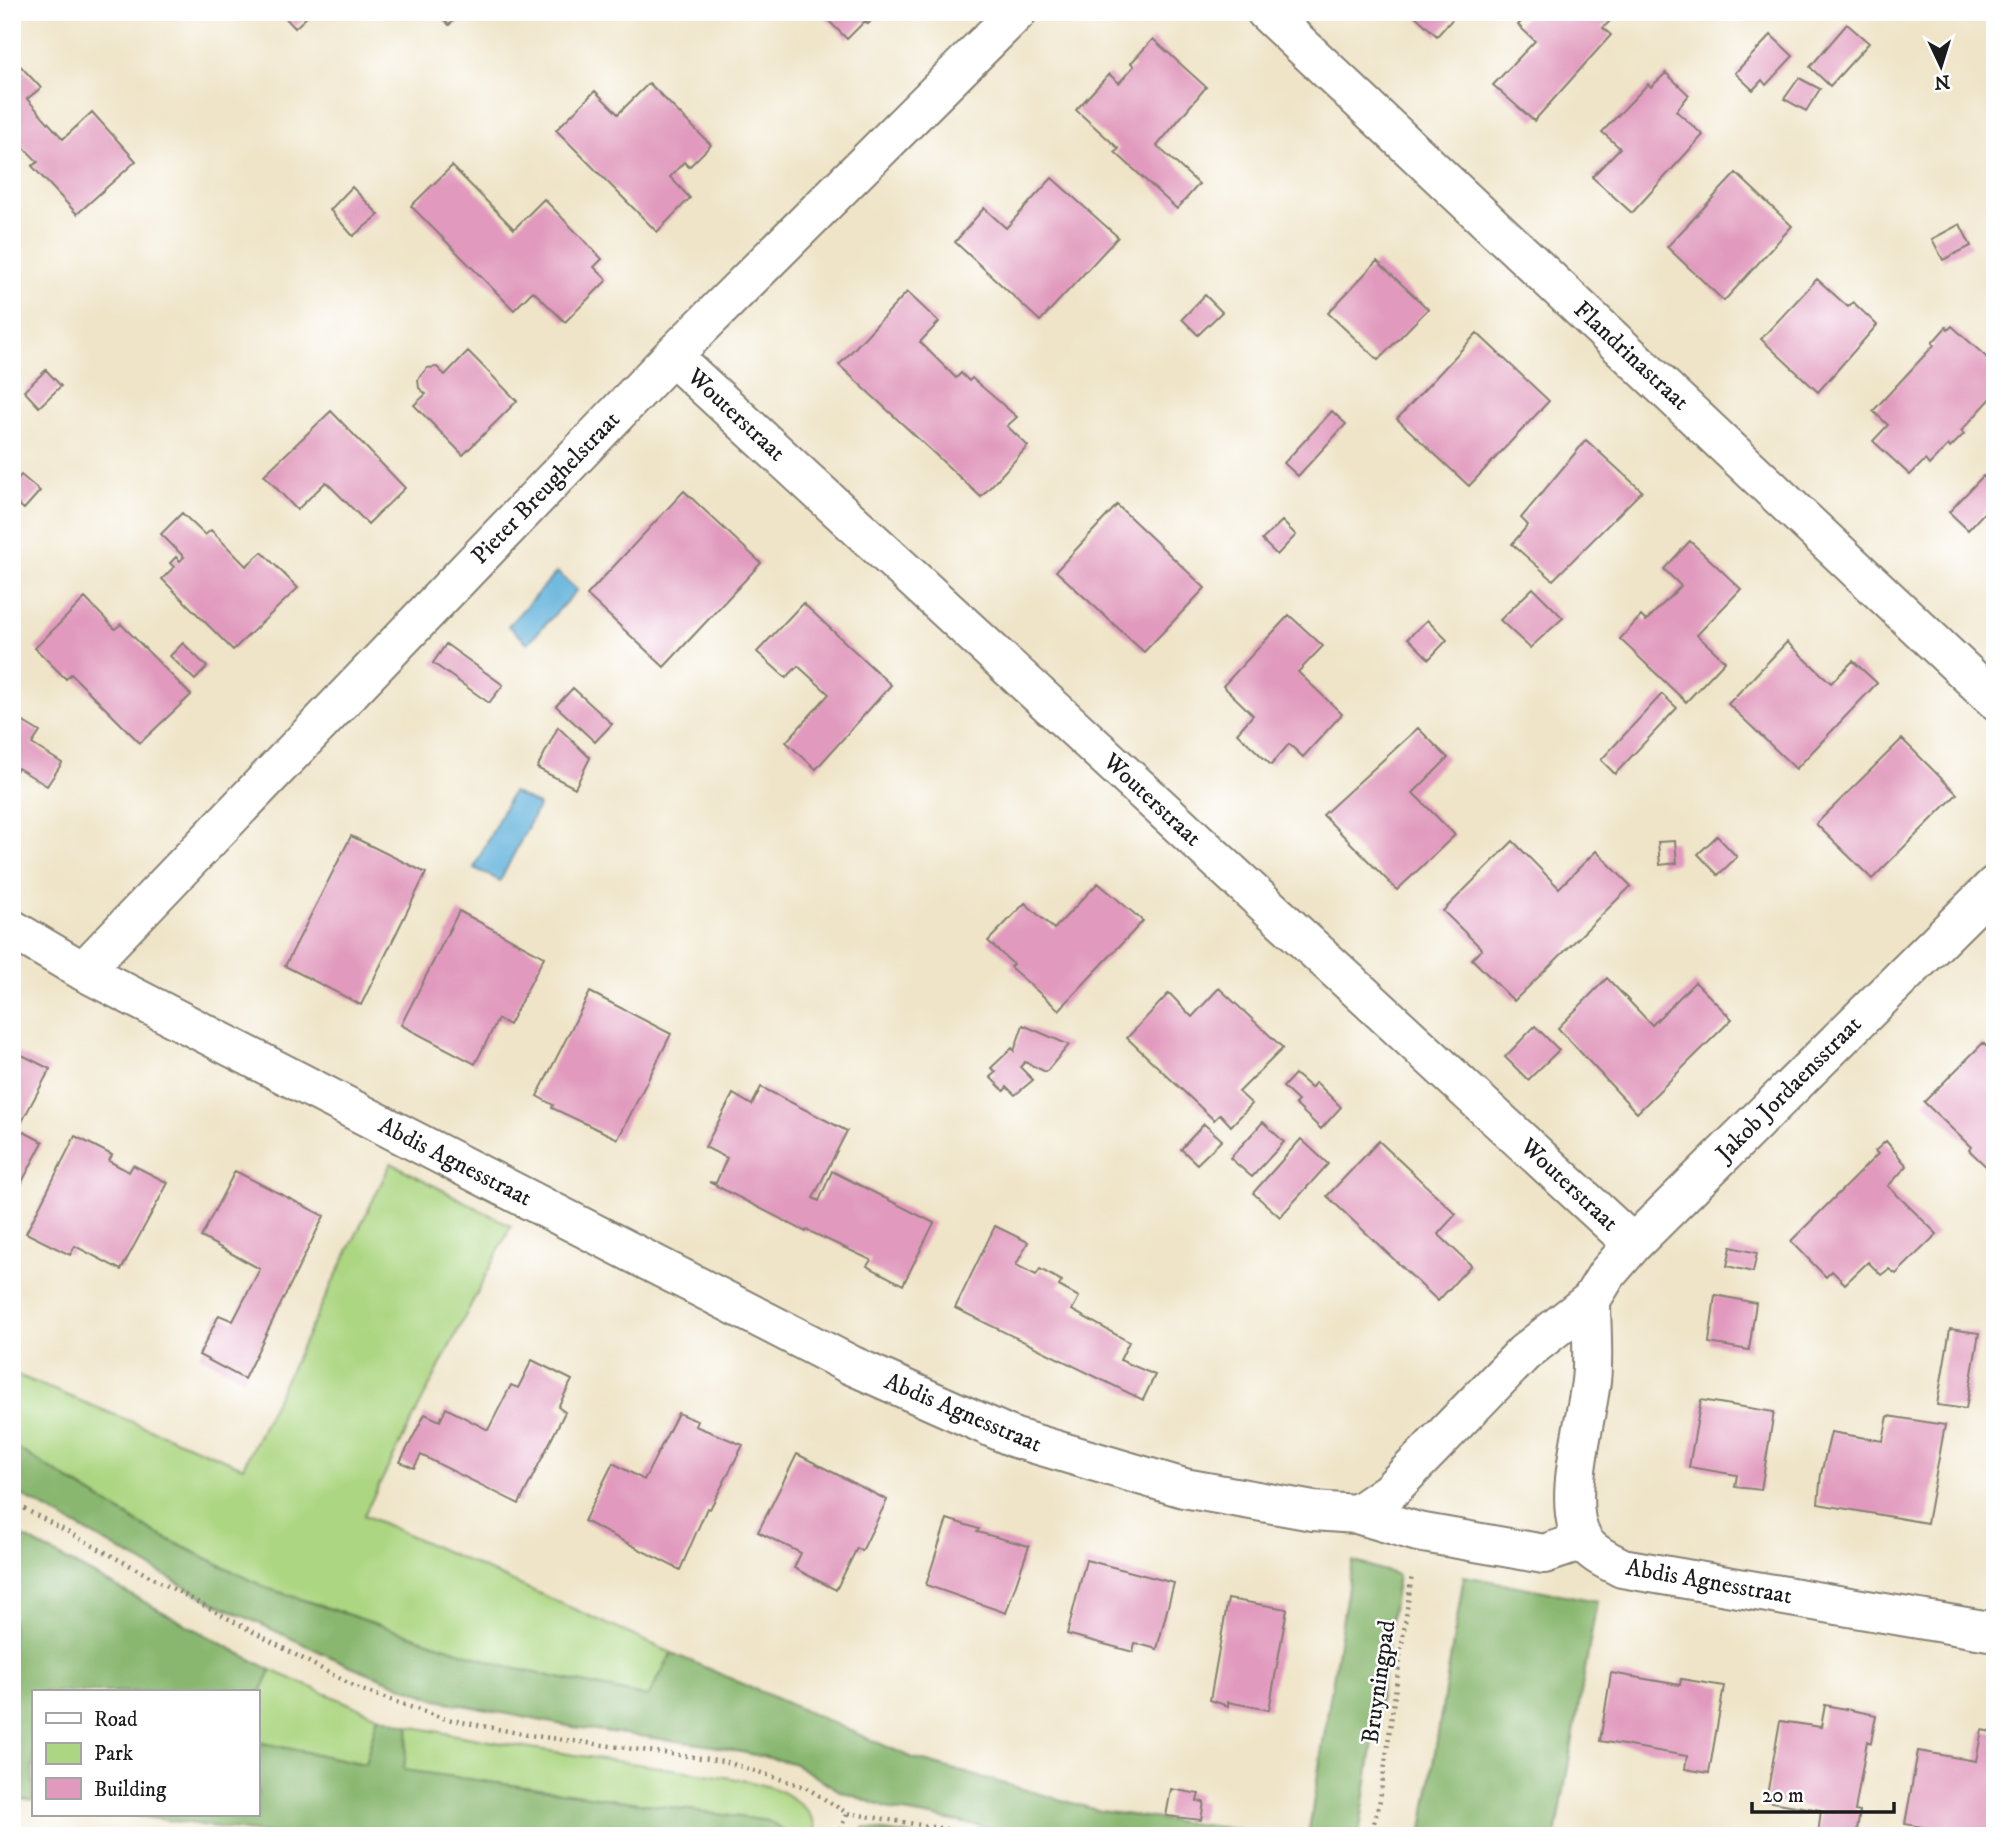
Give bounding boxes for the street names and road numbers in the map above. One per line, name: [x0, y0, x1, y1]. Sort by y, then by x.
street label: Flandrinastraat: [1567, 295, 1695, 417]
street label: Wouterstraat: [680, 361, 792, 468]
street label: Pieter Breughelstraat: [465, 405, 627, 571]
street label: Wouterstraat: [1096, 746, 1208, 853]
street label: Jakob Jordaensstraat: [1708, 1010, 1868, 1170]
street label: Abdis Agnesstraat: [373, 1111, 537, 1214]
street label: Wouterstraat: [1513, 1131, 1625, 1238]
street label: Abdis Agnesstraat: [880, 1366, 1046, 1460]
street label: Abdis Agnesstraat: [1624, 1553, 1795, 1611]
street label: Bruyningpad: [1356, 1618, 1402, 1746]

